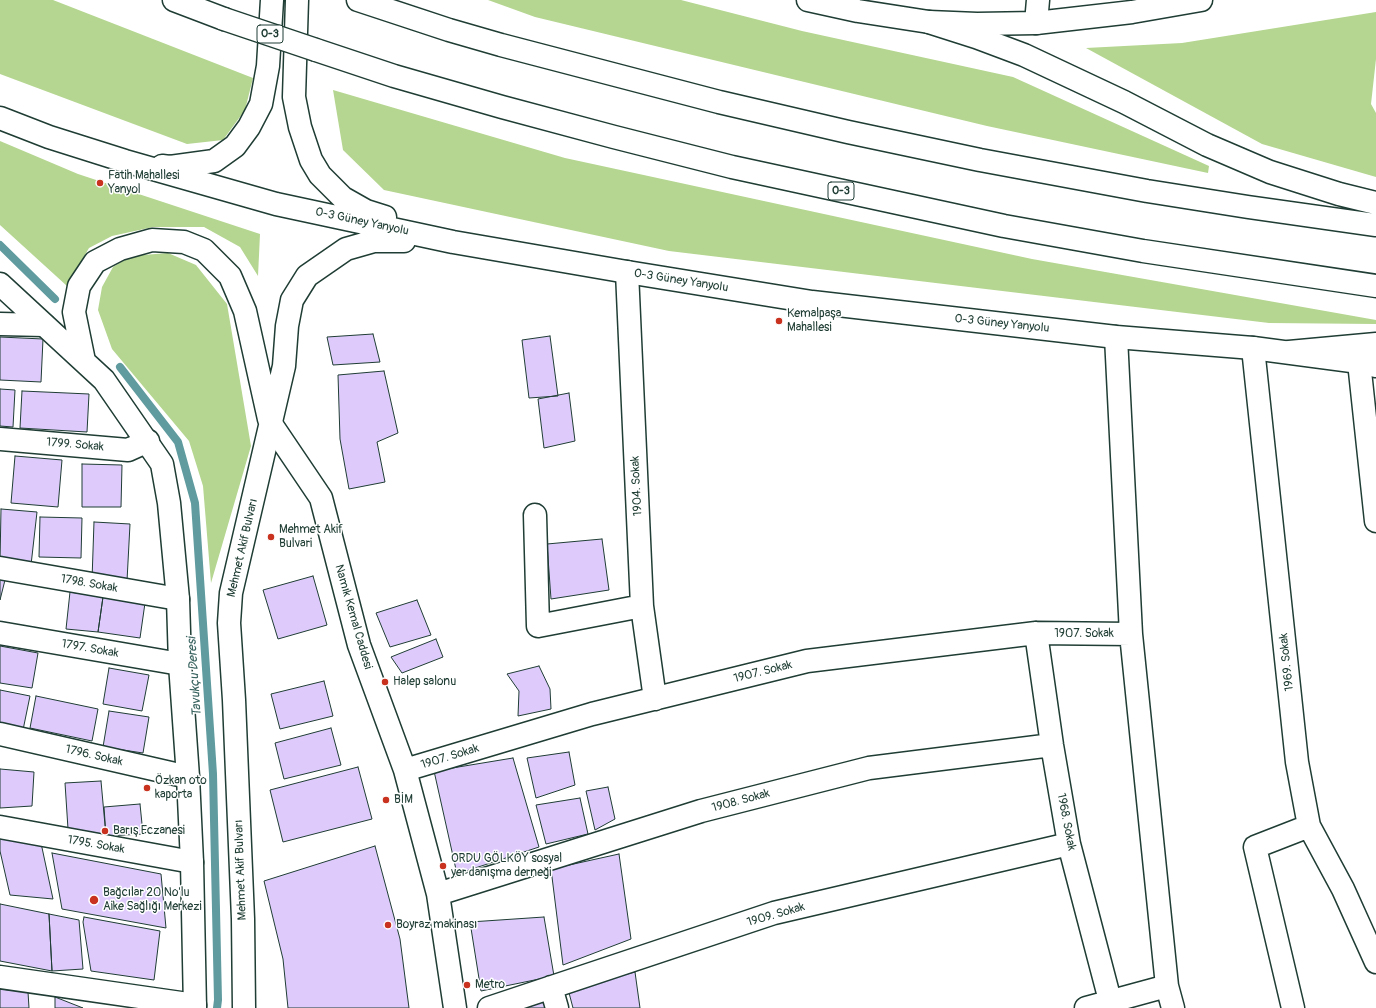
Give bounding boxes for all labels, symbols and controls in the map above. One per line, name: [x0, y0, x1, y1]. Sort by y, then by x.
road number: O-3: [257, 25, 283, 43]
place label: Fatih Mahallesi Yanyol: [108, 169, 179, 197]
marker: Fatih Mahallesi Yanyol: [95, 178, 105, 188]
road number: O-3: [828, 182, 854, 200]
street label: O-3 Güney Yanyolu: [314, 205, 410, 239]
street label: O-3 Güney Yanyolu: [633, 266, 729, 296]
place label: Kemalpaşa Mahallesi: [787, 307, 841, 335]
street label: O-3 Güney Yanyolu: [954, 312, 1050, 336]
marker: Kemalpaşa Mahallesi: [774, 316, 784, 326]
street label: 1799. Sokak: [46, 435, 104, 455]
street label: 1904. Sokak: [628, 456, 646, 516]
street label: Mehmet Akif Bulvarı: [225, 497, 261, 599]
place label: Mehmet Akif Bulvari: [279, 523, 343, 551]
marker: Mehmet Akif Bulvari: [266, 532, 276, 542]
street label: Namık Kemal Caddesi: [331, 563, 375, 671]
street label: 1798. Sokak: [59, 572, 119, 596]
street label: 1907. Sokak: [1054, 627, 1114, 641]
street label: 1969. Sokak: [1277, 632, 1297, 692]
street label: 1797. Sokak: [60, 637, 120, 661]
water label: Tavukçu Deresi: [184, 637, 206, 717]
street label: 1907. Sokak: [732, 658, 794, 686]
place label: Halep salonu: [393, 675, 456, 689]
marker: Halep salonu: [380, 677, 390, 687]
street label: 1907. Sokak: [419, 741, 481, 773]
street label: 1796. Sokak: [64, 742, 124, 770]
place label: Özkan oto kaporta: [155, 774, 207, 802]
marker: Özkan oto kaporta: [142, 783, 152, 793]
street label: 1908. Sokak: [710, 786, 772, 816]
street label: 1968. Sokak: [1053, 792, 1079, 852]
place label: BİM: [394, 793, 413, 807]
marker: BİM: [381, 795, 391, 805]
street label: Mehmet Akif Bulvarı: [232, 819, 250, 921]
place label: Barış Eczanesi: [113, 824, 185, 838]
marker: Barış Eczanesi: [100, 826, 110, 836]
street label: 1795. Sokak: [66, 833, 126, 857]
place label: ORDU GÖLKÖY sosyal yer danışma derneği: [451, 852, 562, 880]
marker: ORDU GÖLKÖY sosyal yer danışma derneği: [438, 861, 448, 871]
place label: Bağcılar 20 No'lu Aike Sağlığı Merkezi: [103, 886, 202, 914]
marker: Bağcılar 20 No'lu Aike Sağlığı Merkezi: [88, 894, 100, 906]
street label: 1909. Sokak: [745, 900, 807, 930]
place label: Boyraz makinası: [396, 918, 477, 932]
marker: Boyraz makinası: [383, 920, 393, 930]
place label: Metro: [475, 978, 505, 992]
marker: Metro: [462, 980, 472, 990]

